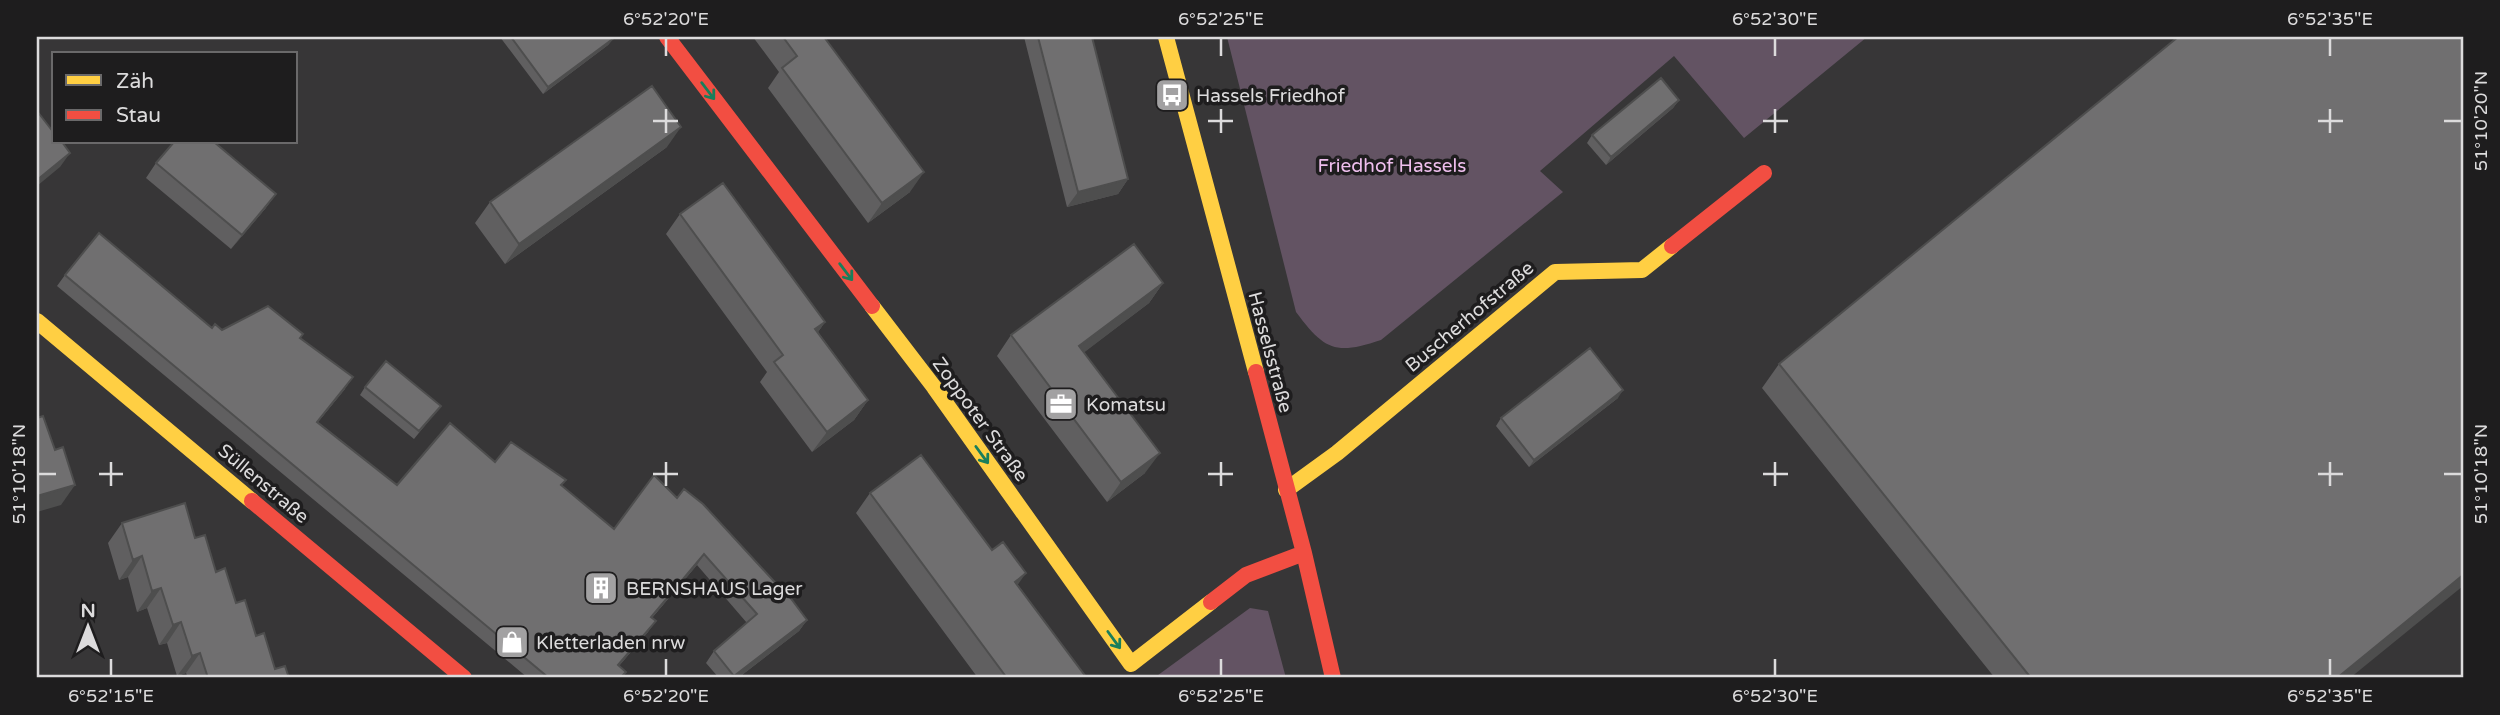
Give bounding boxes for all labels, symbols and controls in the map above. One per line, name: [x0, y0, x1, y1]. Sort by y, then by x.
text: 6°52'20"E: [623, 8, 709, 30]
text: 6°52'25"E: [1178, 8, 1264, 30]
text: 6°52'30"E: [1732, 8, 1818, 30]
text: 6°52'35"E: [2287, 8, 2373, 30]
legend: [52, 52, 298, 144]
text: Zäh: [116, 69, 154, 94]
text: 51°10'20"N: [2470, 71, 2492, 171]
bus stop icon: Hassels Friedhof: [1153, 76, 1191, 114]
one-way arrow: [701, 81, 716, 100]
place label: Hassels Friedhof: [1196, 85, 1346, 107]
text: Stau: [116, 103, 161, 128]
park label: Friedhof Hassels: [1318, 155, 1466, 177]
street label: Buscherhofstraße: [1401, 257, 1538, 377]
one-way arrow: [838, 263, 853, 282]
street label: Hasselsstraße: [1243, 289, 1297, 415]
street label: Zoppoter Straße: [928, 353, 1033, 486]
office icon: Komatsu: [1042, 385, 1080, 423]
place label: Komatsu: [1086, 394, 1166, 416]
text: 51°10'18"N: [8, 424, 30, 524]
text: 51°10'18"N: [2470, 424, 2492, 524]
street label: Süllenstraße: [214, 440, 313, 528]
one-way arrow: [975, 445, 989, 464]
building icon: BERNSHAUS Lager: [582, 569, 620, 607]
place label: BERNSHAUS Lager: [626, 578, 803, 600]
north arrow: [52, 592, 122, 662]
text: N: [80, 600, 96, 622]
shop icon: Kletterladen nrw: [493, 623, 531, 661]
one-way arrow: [1107, 630, 1121, 649]
place label: Kletterladen nrw: [536, 632, 685, 654]
text: 6°52'15"E: [68, 685, 154, 707]
text: 6°52'20"E: [623, 685, 709, 707]
text: 6°52'25"E: [1178, 685, 1264, 707]
text: 6°52'30"E: [1732, 685, 1818, 707]
text: 6°52'35"E: [2287, 685, 2373, 707]

